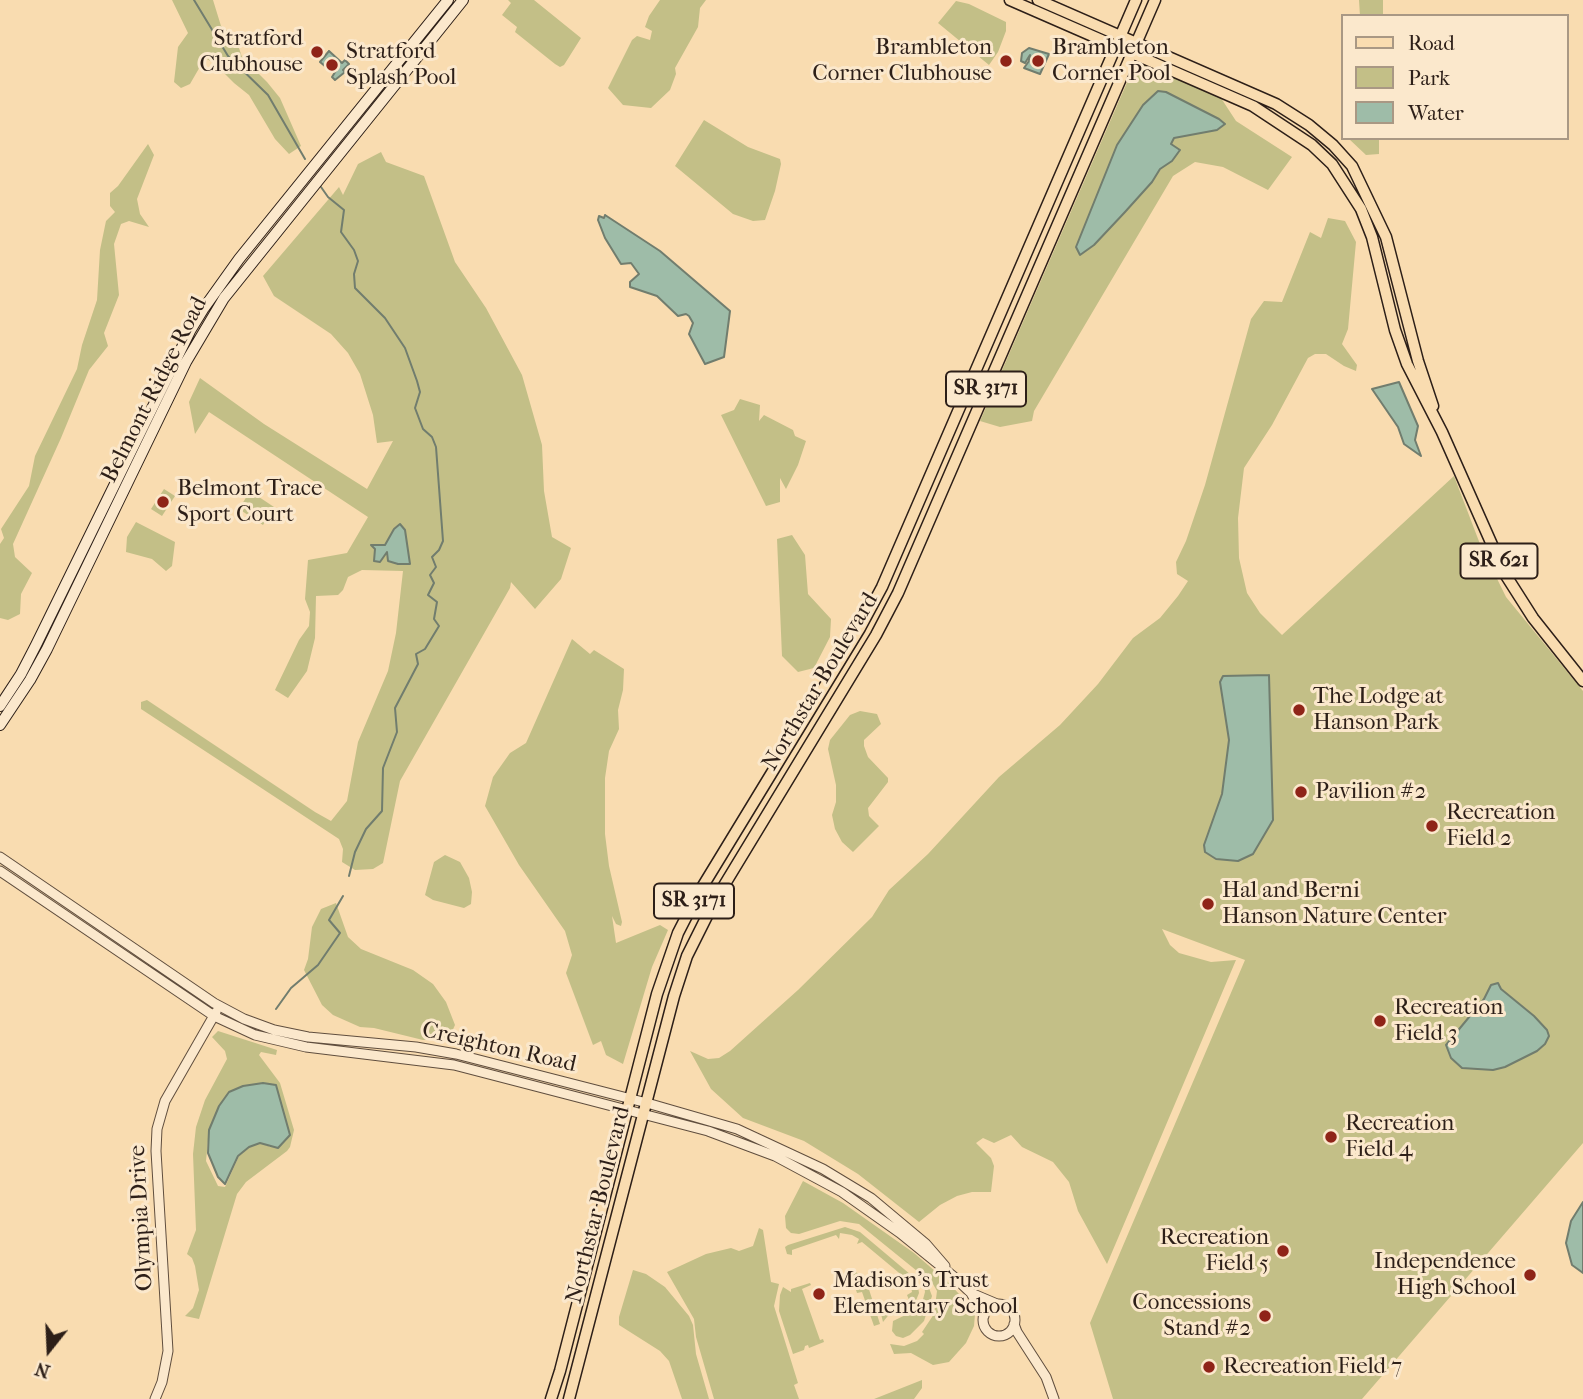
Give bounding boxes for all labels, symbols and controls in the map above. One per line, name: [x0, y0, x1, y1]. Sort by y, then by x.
legend: [1342, 14, 1569, 140]
place label: Stratford Clubhouse: [199, 25, 303, 79]
text: Road: [1408, 31, 1455, 55]
place label: Brambleton Corner Clubhouse: [812, 34, 992, 88]
place label: Brambleton Corner Pool: [1052, 34, 1171, 88]
place label: Stratford Splash Pool: [346, 38, 456, 92]
marker: Stratford Clubhouse: [309, 44, 325, 60]
marker: Brambleton Corner Clubhouse: [998, 53, 1014, 69]
marker: Brambleton Corner Pool: [1030, 53, 1046, 69]
marker: Stratford Splash Pool: [324, 57, 340, 73]
text: Park: [1408, 66, 1450, 90]
text: Water: [1408, 101, 1464, 125]
street label: Belmont Ridge Road: [96, 292, 214, 488]
road number: SR 3171: [946, 372, 1026, 406]
place label: Belmont Trace Sport Court: [177, 475, 322, 529]
marker: Belmont Trace Sport Court: [155, 494, 171, 510]
road number: SR 621: [1460, 544, 1538, 578]
street label: Northstar Boulevard: [757, 588, 885, 776]
place label: The Lodge at Hanson Park: [1313, 683, 1444, 737]
marker: The Lodge at Hanson Park: [1291, 702, 1307, 718]
place label: Pavilion #2: [1315, 778, 1426, 806]
marker: Pavilion #2: [1293, 784, 1309, 800]
place label: Recreation Field 2: [1446, 799, 1555, 853]
marker: Recreation Field 2: [1424, 818, 1440, 834]
place label: Hal and Berni Hanson Nature Center: [1222, 877, 1447, 931]
road number: SR 3171: [654, 884, 734, 918]
marker: Hal and Berni Hanson Nature Center: [1200, 896, 1216, 912]
place label: Recreation Field 3: [1394, 994, 1503, 1048]
marker: Recreation Field 3: [1372, 1013, 1388, 1029]
street label: Creighton Road: [419, 1017, 579, 1079]
street label: Northstar Boulevard: [561, 1104, 637, 1306]
place label: Recreation Field 4: [1345, 1110, 1454, 1164]
marker: Recreation Field 4: [1323, 1129, 1339, 1145]
street label: Olympia Drive: [124, 1144, 160, 1292]
place label: Recreation Field 5: [1160, 1224, 1269, 1278]
marker: Recreation Field 5: [1275, 1243, 1291, 1259]
place label: Independence High School: [1374, 1248, 1516, 1302]
place label: Madison's Trust Elementary School: [833, 1267, 1018, 1321]
marker: Independence High School: [1522, 1267, 1538, 1283]
marker: Madison's Trust Elementary School: [811, 1286, 827, 1302]
place label: Concessions Stand #2: [1132, 1289, 1251, 1343]
marker: Concessions Stand #2: [1257, 1308, 1273, 1324]
north arrow: [14, 1315, 84, 1385]
place label: Recreation Field 7: [1223, 1353, 1402, 1381]
text: N: [32, 1357, 53, 1383]
marker: Recreation Field 7: [1201, 1359, 1217, 1375]

